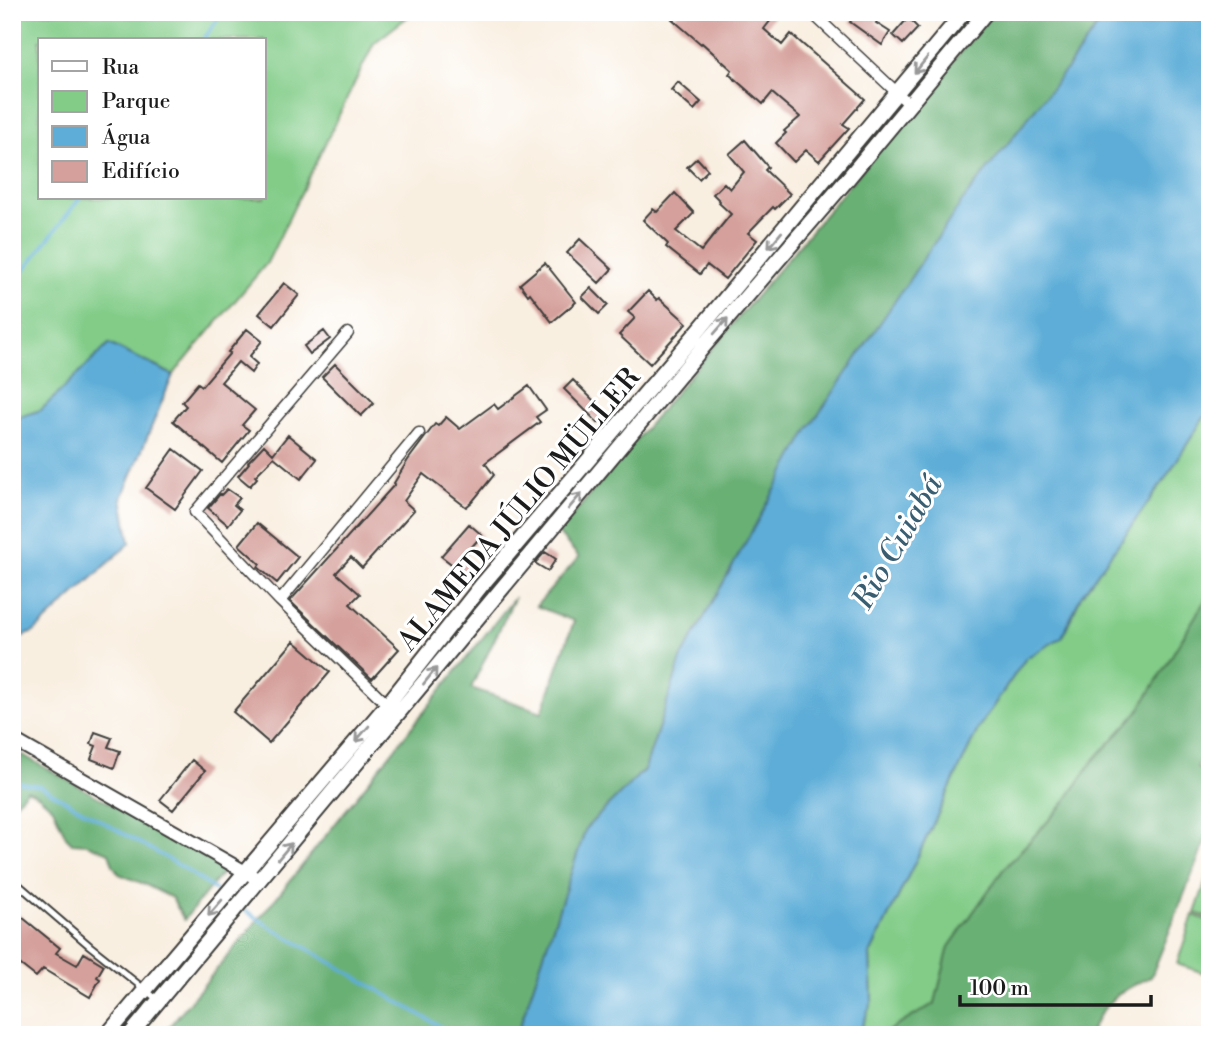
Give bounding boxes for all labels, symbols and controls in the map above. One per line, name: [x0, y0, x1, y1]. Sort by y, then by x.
legend: [38, 38, 266, 200]
text: Rua: [102, 55, 139, 81]
one-way arrow: [913, 56, 928, 74]
text: Parque: [102, 89, 170, 115]
text: Água: [101, 123, 151, 151]
text: Edifício: [102, 159, 180, 185]
one-way arrow: [767, 230, 783, 248]
one-way arrow: [713, 317, 729, 335]
street label: ALAMEDA JÚLIO MÜLLER: [388, 359, 648, 659]
water label: Rio Cuiabá: [844, 468, 952, 617]
one-way arrow: [567, 492, 583, 510]
one-way arrow: [422, 667, 438, 685]
one-way arrow: [354, 725, 370, 743]
one-way arrow: [277, 843, 292, 861]
one-way arrow: [207, 899, 223, 917]
scale bar: [960, 963, 1150, 1007]
text: 100 m: [970, 976, 1029, 1002]

